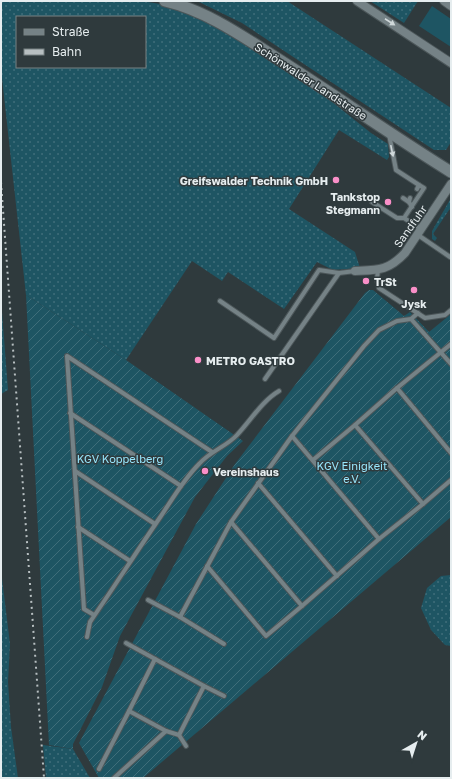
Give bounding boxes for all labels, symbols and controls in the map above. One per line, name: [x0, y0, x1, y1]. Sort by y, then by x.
legend: [16, 16, 146, 68]
one-way arrow: [384, 19, 396, 26]
text: Straße: [52, 24, 90, 39]
street label: Schönwalder Landstraße: [252, 40, 370, 122]
text: Bahn: [52, 44, 82, 59]
one-way arrow: [390, 145, 396, 157]
place label: Greifswalder Technik GmbH: [180, 174, 328, 187]
marker: Greifswalder Technik GmbH: [331, 175, 341, 185]
place label: Tankstop Stegmann: [326, 190, 380, 216]
marker: Tankstop Stegmann: [383, 197, 393, 207]
street label: Sandfuhr: [391, 202, 430, 250]
place label: TrSt: [374, 275, 397, 288]
marker: TrSt: [361, 276, 371, 286]
marker: Jysk: [409, 285, 419, 295]
place label: Jysk: [401, 297, 427, 310]
place label: METRO GASTRO: [206, 354, 295, 367]
marker: METRO GASTRO: [193, 355, 203, 365]
park label: KGV Koppelberg: [77, 452, 163, 465]
park label: KGV Einigkeit e.V.: [317, 459, 387, 485]
place label: Vereinshaus: [213, 465, 279, 478]
marker: Vereinshaus: [200, 466, 210, 476]
north arrow: [396, 723, 436, 763]
text: N: [415, 727, 430, 743]

